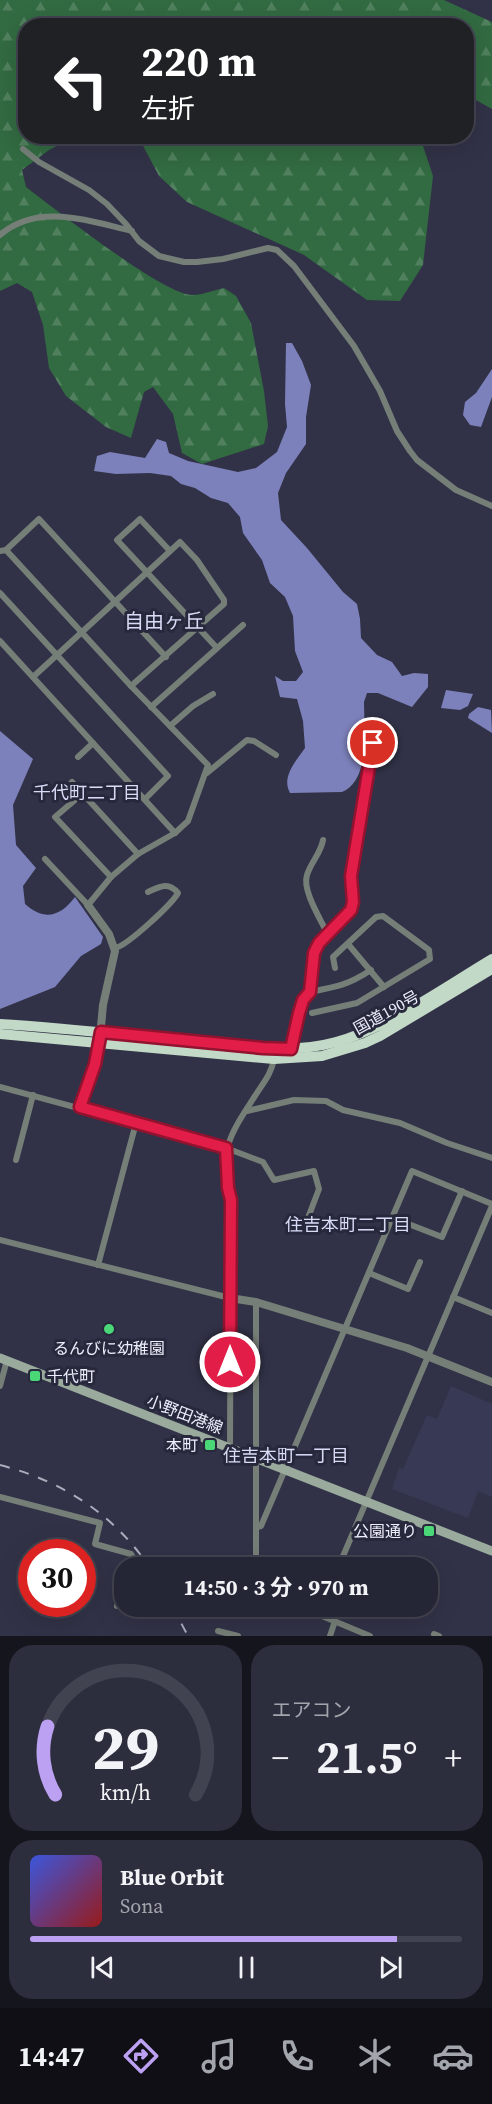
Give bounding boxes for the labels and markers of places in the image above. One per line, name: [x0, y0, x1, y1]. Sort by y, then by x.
pin: [347, 717, 398, 768]
marker: るんびに幼稚園: [102, 1322, 116, 1336]
place label: るんびに幼稚園: [53, 1337, 165, 1359]
place label: 千代町: [47, 1365, 95, 1387]
marker: 千代町: [28, 1369, 42, 1383]
place label: 本町: [166, 1434, 198, 1456]
marker: 本町: [203, 1438, 217, 1452]
place label: 公園通り: [353, 1520, 417, 1542]
marker: 公園通り: [422, 1524, 436, 1538]

